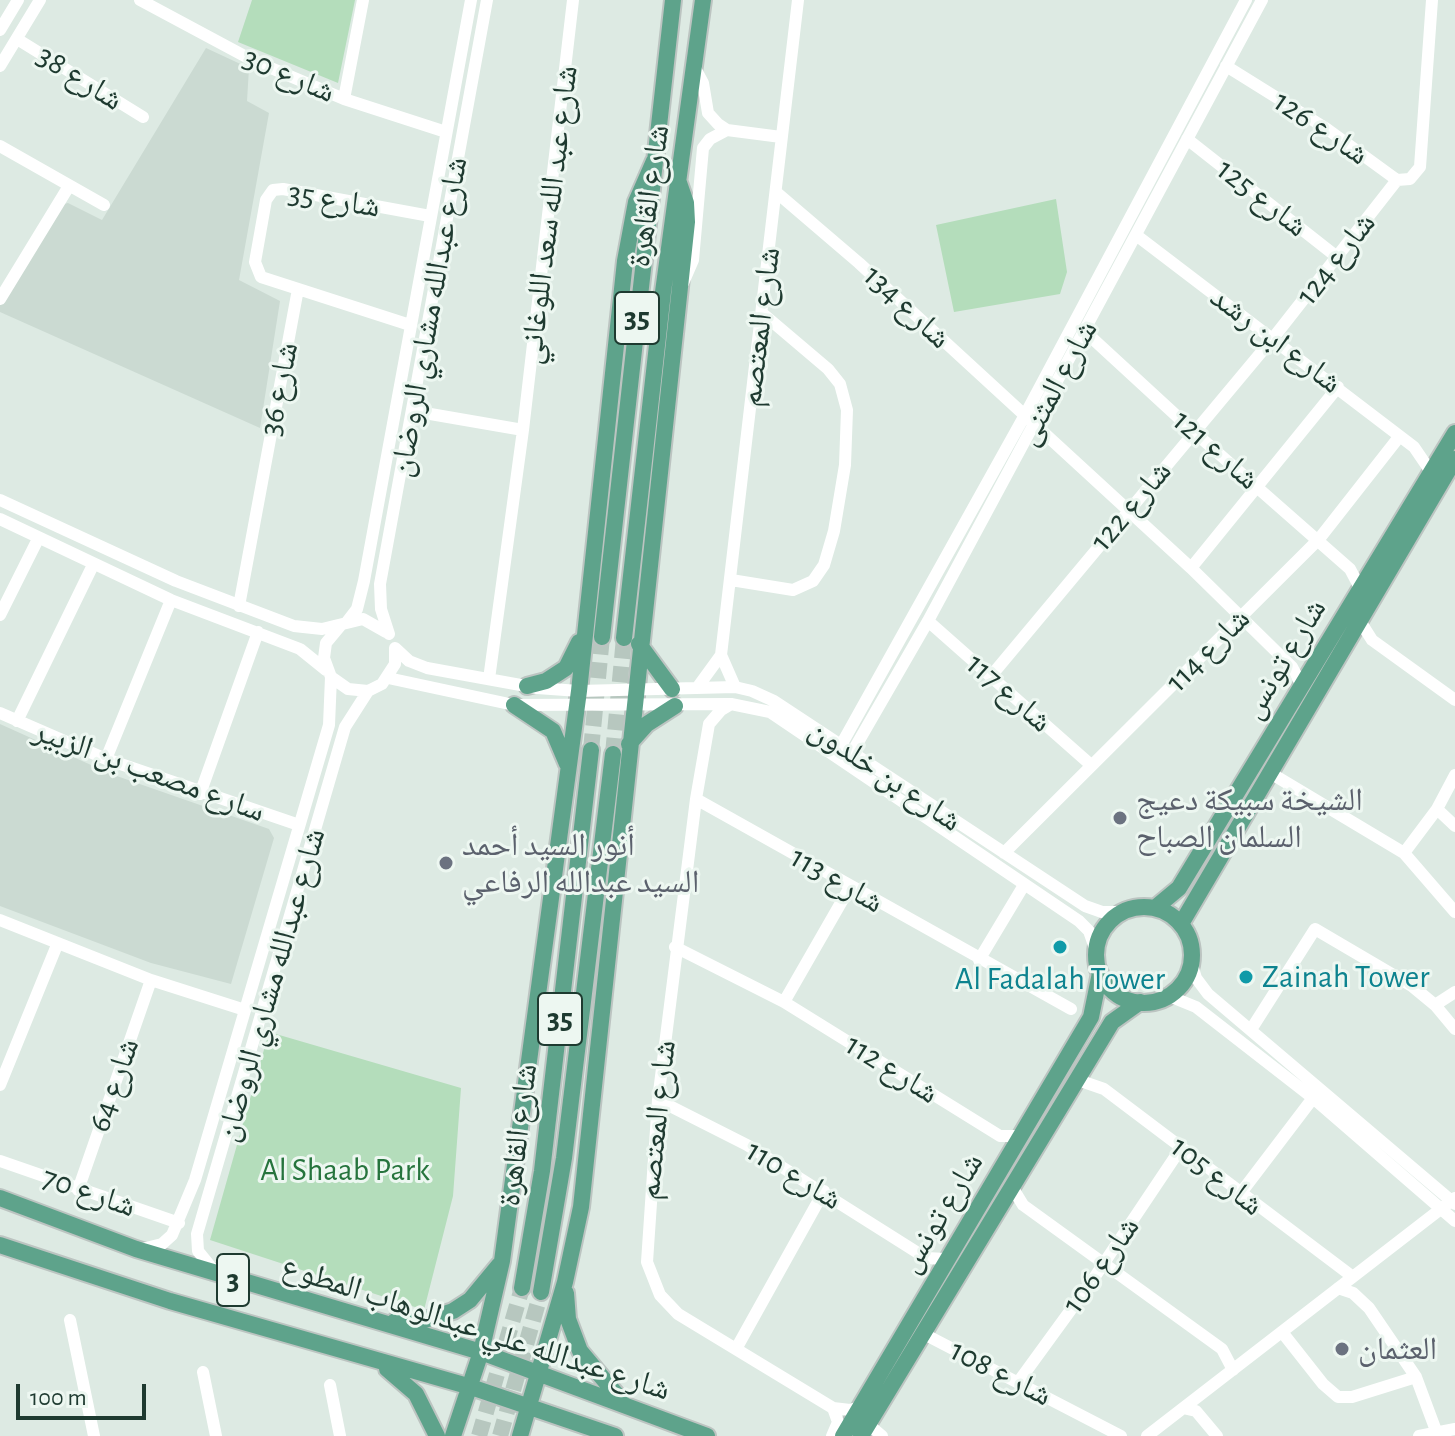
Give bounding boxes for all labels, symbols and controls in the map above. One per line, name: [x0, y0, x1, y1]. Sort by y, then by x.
street label: شارع 38: [30, 37, 130, 119]
street label: شارع 30: [237, 39, 341, 111]
street label: شارع عبد الله سعد اللوغاني: [512, 63, 586, 367]
street label: شارع 126: [1266, 82, 1376, 174]
street label: شارع القاهرة: [620, 122, 678, 270]
street label: شارع 125: [1209, 151, 1315, 245]
street label: شارع عبدالله مشاري الروضان: [382, 154, 476, 480]
street label: شارع 35: [285, 174, 383, 226]
street label: شارع 124: [1288, 205, 1384, 313]
street label: شارع المعتصم: [731, 245, 789, 409]
street label: شارع 134: [855, 257, 959, 357]
street label: شارع ابن رشد: [1203, 278, 1349, 402]
road number: 35: [615, 292, 659, 344]
street label: شارع المثنى: [1008, 314, 1106, 452]
street label: شارع 36: [251, 339, 307, 439]
street label: شارع 121: [1165, 402, 1267, 498]
street label: شارع 122: [1082, 453, 1180, 559]
street label: شارع تونس: [1233, 592, 1335, 726]
street label: شارع 114: [1158, 600, 1258, 700]
street label: شارع 117: [958, 645, 1060, 741]
street label: شارع بن خلدون: [801, 710, 969, 840]
street label: سارع مصعب بن الزبير: [28, 711, 270, 831]
place label: الشيخة سبيكة دعيج السلمان الصباح: [1136, 781, 1363, 856]
marker: الشيخة سبيكة دعيج السلمان الصباح: [1111, 809, 1129, 827]
street label: شارع عبدالله مشاري الروضان: [208, 824, 334, 1146]
place label: أنور السيد أحمد السيد عبدالله الرفاعي: [462, 826, 699, 901]
street label: شارع 113: [784, 838, 890, 922]
marker: أنور السيد أحمد السيد عبدالله الرفاعي: [437, 854, 455, 872]
marker: Al Fadalah Tower: [1051, 938, 1069, 956]
place label: Zainah Tower: [1262, 958, 1430, 996]
place label: Al Fadalah Tower: [955, 960, 1165, 998]
marker: Zainah Tower: [1237, 968, 1255, 986]
road number: 35: [538, 993, 582, 1045]
street label: شارع 112: [838, 1026, 946, 1112]
street label: شارع 64: [80, 1033, 148, 1137]
street label: شارع المعتصم: [630, 1038, 684, 1202]
street label: شارع القاهرة: [490, 1062, 546, 1208]
street label: شارع 105: [1163, 1128, 1271, 1224]
street label: شارع 110: [739, 1131, 849, 1219]
street label: شارع تونس: [890, 1146, 992, 1280]
park label: Al Shaab Park: [260, 1151, 430, 1189]
street label: شارع 70: [37, 1158, 141, 1226]
street label: شارع 106: [1054, 1209, 1148, 1321]
street label: شارع عبدالله علي عبدالوهاب المطوع: [277, 1247, 675, 1409]
road number: 3: [217, 1254, 249, 1306]
place label: العثمان: [1358, 1330, 1437, 1368]
street label: شارع 108: [944, 1331, 1058, 1415]
marker: العثمان: [1333, 1340, 1351, 1358]
scale bar: [20, 1368, 150, 1418]
text: 100 m: [30, 1386, 87, 1410]

